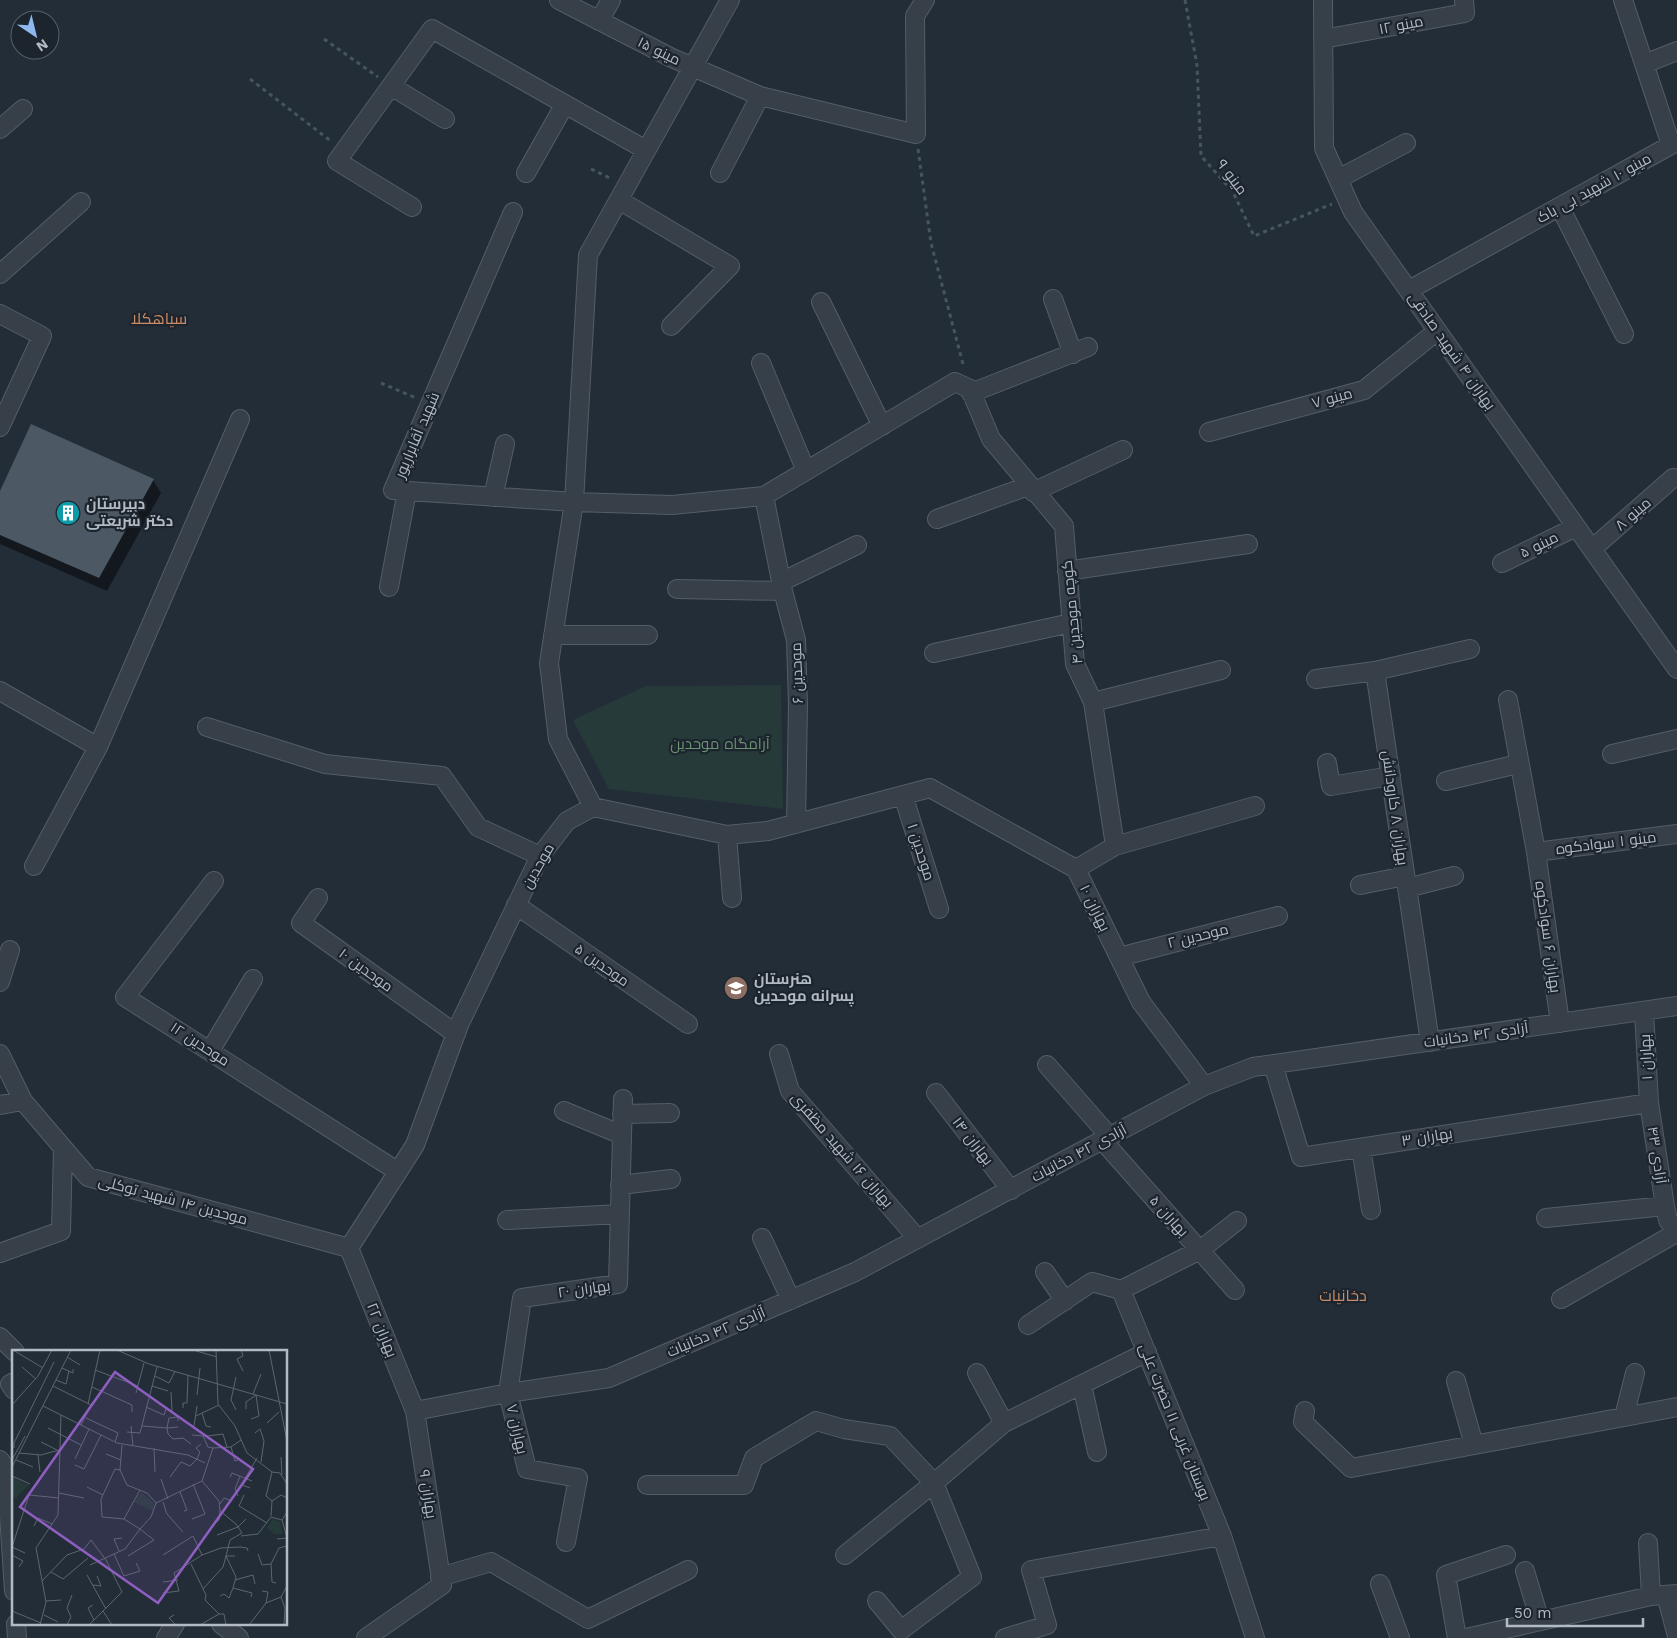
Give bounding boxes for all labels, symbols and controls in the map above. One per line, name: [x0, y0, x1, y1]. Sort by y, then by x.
north arrow: [10, 10, 60, 60]
street label: مینو ۱۲: [1377, 12, 1425, 38]
street label: مینو ۱۵: [635, 33, 683, 69]
text: N: [34, 36, 51, 55]
street label: مینو ۱۰ شهید بی باک: [1534, 149, 1655, 228]
street label: مینو ۹: [1213, 156, 1251, 198]
street label: بهاران ۴ شهید صادقی: [1404, 289, 1499, 414]
district label: سیاهکلا: [131, 309, 187, 328]
street label: مینو ۷: [1310, 384, 1354, 412]
street label: شهید آقابرارپور: [390, 389, 444, 482]
street label: مینو ۸: [1611, 494, 1655, 534]
place label: دبیرستان دکتر شریعتی: [86, 495, 173, 530]
building icon: دبیرستان دکتر شریعتی: [55, 500, 81, 526]
street label: مینو ۵: [1517, 528, 1561, 562]
street label: کوچه موحدین ۴: [1058, 559, 1087, 665]
street label: موحدین ۶: [787, 642, 808, 704]
park label: آرامگاه موحدین: [670, 735, 770, 754]
street label: بهاران ۸ کارودانش: [1377, 749, 1412, 867]
street label: موحدین ۱: [902, 821, 939, 883]
street label: مینو ۱ سوادکوه: [1555, 828, 1657, 858]
street label: موحدین: [518, 840, 559, 892]
street label: بهاران ۶ سوادکوه: [1530, 880, 1565, 994]
street label: بهاران ۱۰: [1075, 882, 1114, 935]
street label: موحدین ۲: [1166, 920, 1231, 953]
street label: موحدین ۵: [571, 940, 633, 991]
street label: موحدین ۱۰: [335, 944, 397, 997]
place label: هنرستان پسرانه موحدین: [754, 970, 855, 1007]
school or university icon: هنرستان پسرانه موحدین: [723, 975, 749, 1001]
street label: موحدین ۱۲: [167, 1018, 233, 1071]
street label: آزادی ۴۲ دخانیات: [1423, 1019, 1530, 1052]
street label: بهاران ۱: [1636, 1033, 1657, 1080]
street label: بهاران ۱۶ شهید مظفری: [786, 1089, 897, 1212]
street label: بهاران ۱۴: [948, 1113, 997, 1169]
street label: آزادی ۴۲ دخانیات: [1028, 1120, 1130, 1187]
street label: بهاران ۳: [1400, 1124, 1454, 1151]
street label: آزادی ۴۳: [1643, 1125, 1670, 1185]
street label: موحدین ۱۴ شهید توکلی: [96, 1171, 250, 1230]
street label: بهاران ۵: [1145, 1192, 1192, 1241]
street label: بهاران ۲۰: [556, 1276, 612, 1303]
district label: دخانیات: [1319, 1286, 1367, 1305]
street label: بهاران ۲۲: [362, 1300, 401, 1360]
street label: آزادی ۴۲ دخانیات: [664, 1303, 768, 1362]
street label: بوستان غربی ۱۱ حضرت علی: [1134, 1341, 1215, 1504]
inset map: [12, 1350, 288, 1626]
street label: بهاران ۷: [502, 1402, 531, 1456]
street label: بهاران ۹: [414, 1468, 441, 1520]
scale bar: [1507, 1596, 1643, 1628]
text: 50 m: [1514, 1604, 1551, 1622]

